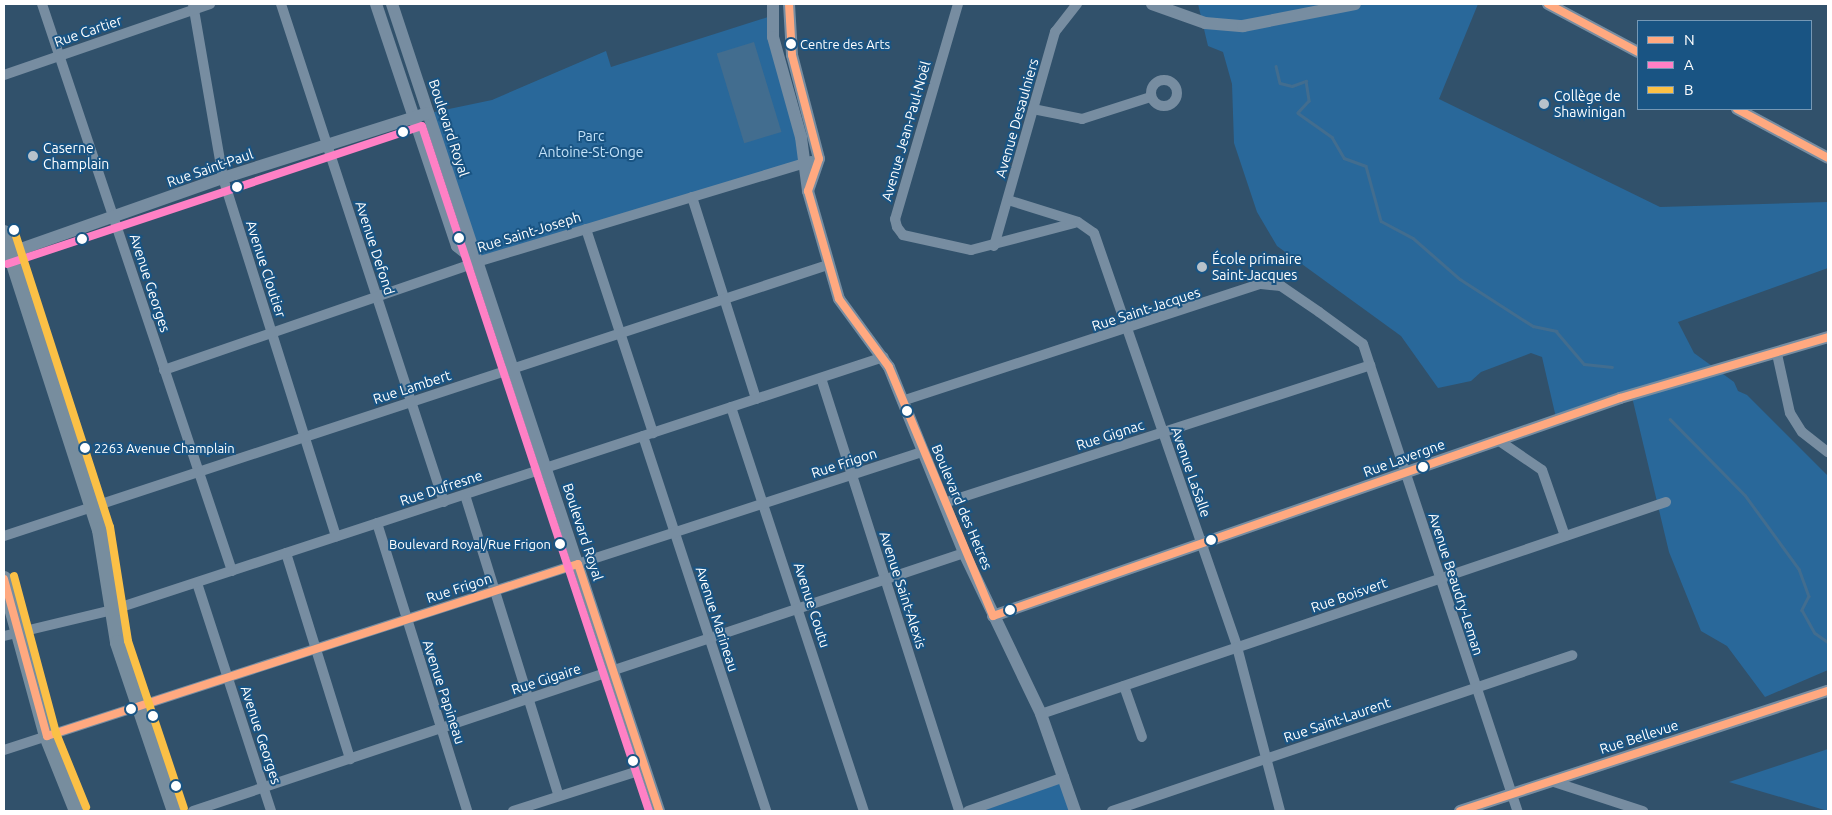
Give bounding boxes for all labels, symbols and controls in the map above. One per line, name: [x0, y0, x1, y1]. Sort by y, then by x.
street label: Rue Cartier: [52, 12, 124, 50]
legend: [1637, 20, 1812, 110]
text: N: [1684, 31, 1695, 48]
place label: Centre des Arts: [800, 36, 890, 52]
marker: Centre des Arts: [786, 39, 796, 49]
street label: Avenue Desaulniers: [992, 56, 1042, 180]
text: A: [1684, 56, 1694, 73]
street label: Avenue Jean-Paul-Noël: [878, 59, 934, 203]
street label: Boulevard Royal: [425, 77, 473, 179]
text: B: [1684, 81, 1694, 98]
place label: Collège de Shawinigan: [1554, 88, 1625, 120]
marker: Collège de Shawinigan: [1538, 98, 1550, 110]
unlabelled marker: [398, 127, 408, 137]
park label: Parc Antoine-St-Onge: [538, 128, 644, 160]
place label: Caserne Champlain: [43, 140, 109, 172]
street label: Rue Saint-Paul: [165, 145, 255, 191]
marker: Caserne Champlain: [27, 150, 39, 162]
unlabelled marker: [232, 182, 242, 192]
street label: Avenue Defond: [352, 199, 398, 297]
street label: Rue Saint-Joseph: [475, 208, 583, 256]
street label: Avenue Cloutier: [242, 218, 290, 320]
unlabelled marker: [9, 225, 19, 235]
street label: Avenue Georges: [126, 232, 174, 334]
unlabelled marker: [454, 233, 464, 243]
unlabelled marker: [77, 234, 87, 244]
place label: École primaire Saint-Jacques: [1212, 251, 1302, 284]
marker: École primaire Saint-Jacques: [1196, 261, 1208, 273]
street label: Rue Saint-Jacques: [1090, 284, 1202, 334]
street label: Rue Lambert: [371, 367, 453, 407]
unlabelled marker: [902, 406, 912, 416]
street label: Rue Gignac: [1074, 416, 1146, 454]
street label: Avenue LaSalle: [1168, 425, 1214, 519]
street label: Rue Lavergne: [1361, 435, 1447, 481]
place label: 2263 Avenue Champlain: [94, 440, 235, 456]
street label: Boulevard des Hetres: [928, 442, 996, 572]
marker: 2263 Avenue Champlain: [80, 443, 90, 453]
street label: Rue Frigon: [809, 445, 879, 481]
unlabelled marker: [1418, 462, 1428, 472]
street label: Rue Dufresne: [398, 467, 484, 509]
street label: Boulevard Royal: [559, 481, 607, 583]
street label: Avenue Beaudry-Leman: [1425, 511, 1487, 657]
street label: Avenue Saint-Alexis: [876, 529, 930, 651]
unlabelled marker: [1206, 535, 1216, 545]
place label: Boulevard Royal/Rue Frigon: [389, 536, 551, 552]
marker: Boulevard Royal/Rue Frigon: [555, 539, 565, 549]
street label: Avenue Coutu: [790, 560, 834, 650]
street label: Avenue Marineau: [692, 564, 742, 674]
street label: Rue Frigon: [424, 570, 494, 606]
street label: Rue Boisvert: [1309, 574, 1389, 616]
unlabelled marker: [1005, 605, 1015, 615]
street label: Avenue Papineau: [419, 638, 469, 746]
street label: Rue Gigaire: [509, 660, 583, 698]
street label: Avenue Georges: [237, 684, 285, 786]
street label: Rue Saint-Laurent: [1281, 694, 1393, 746]
unlabelled marker: [126, 704, 136, 714]
unlabelled marker: [148, 711, 158, 721]
street label: Rue Bellevue: [1597, 716, 1681, 758]
unlabelled marker: [628, 756, 638, 766]
unlabelled marker: [171, 781, 181, 791]

